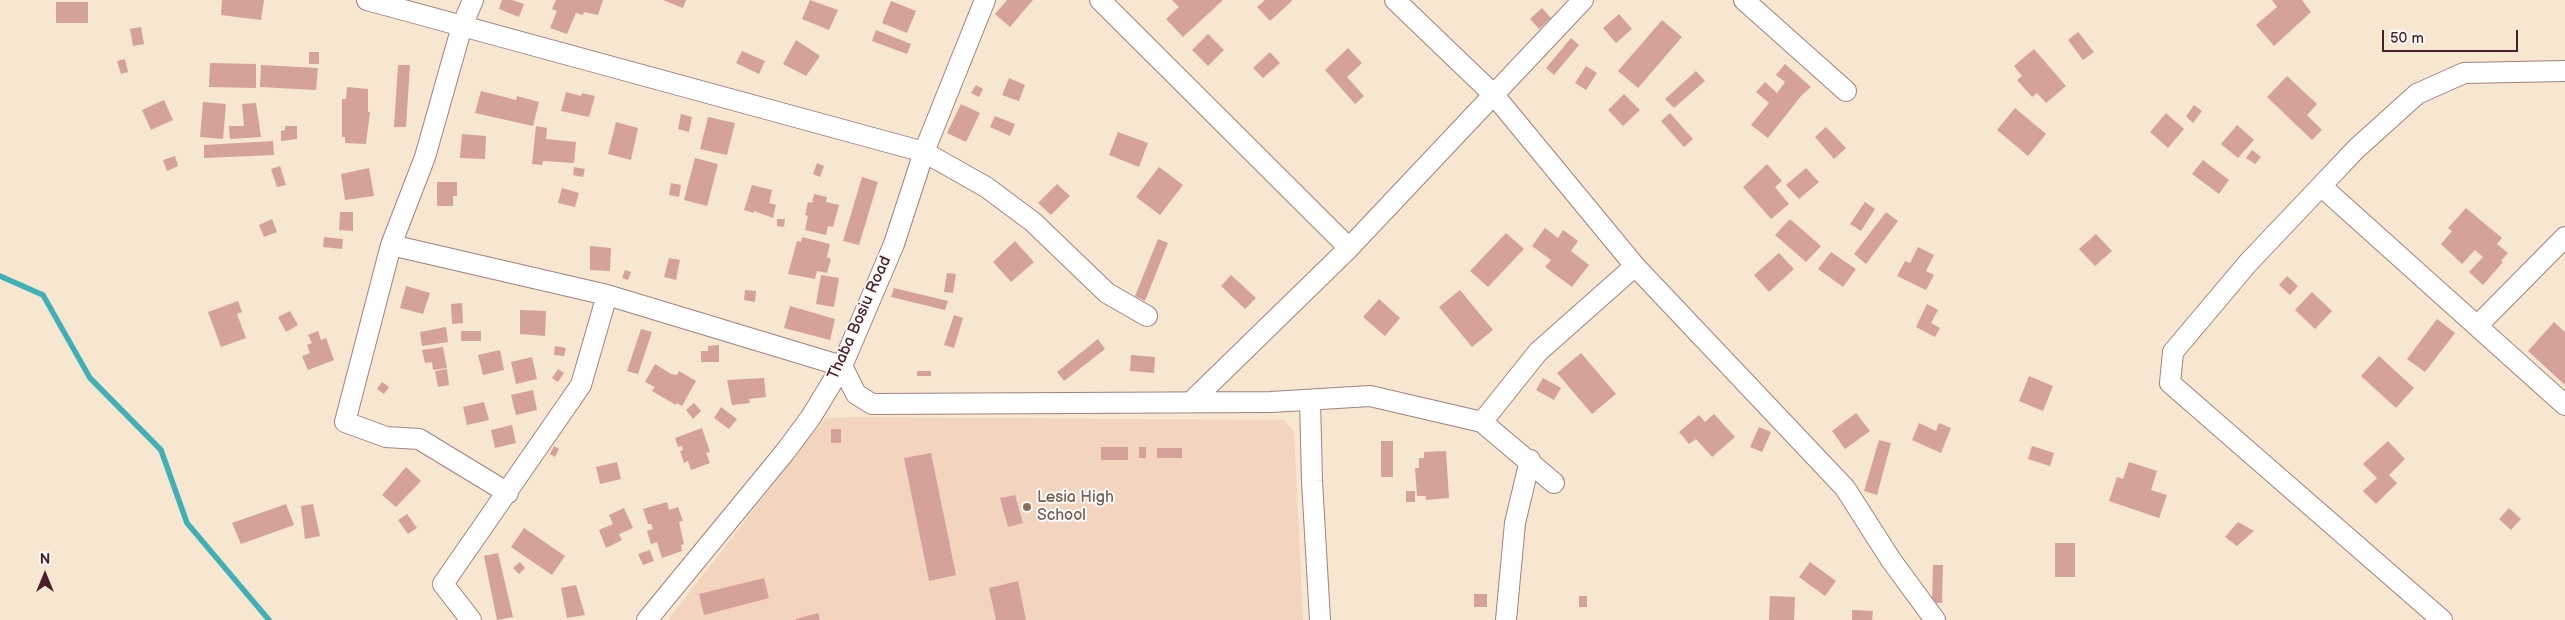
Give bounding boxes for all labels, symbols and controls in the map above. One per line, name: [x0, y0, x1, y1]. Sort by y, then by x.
scale bar: [2385, 20, 2521, 52]
text: 50 m: [2390, 29, 2424, 48]
street label: Thaba Bosiu Road: [824, 253, 896, 383]
place label: Lesia High School: [1037, 488, 1114, 526]
marker: Lesia High School: [1021, 501, 1033, 513]
north arrow: [20, 550, 70, 600]
text: N: [40, 551, 50, 568]

